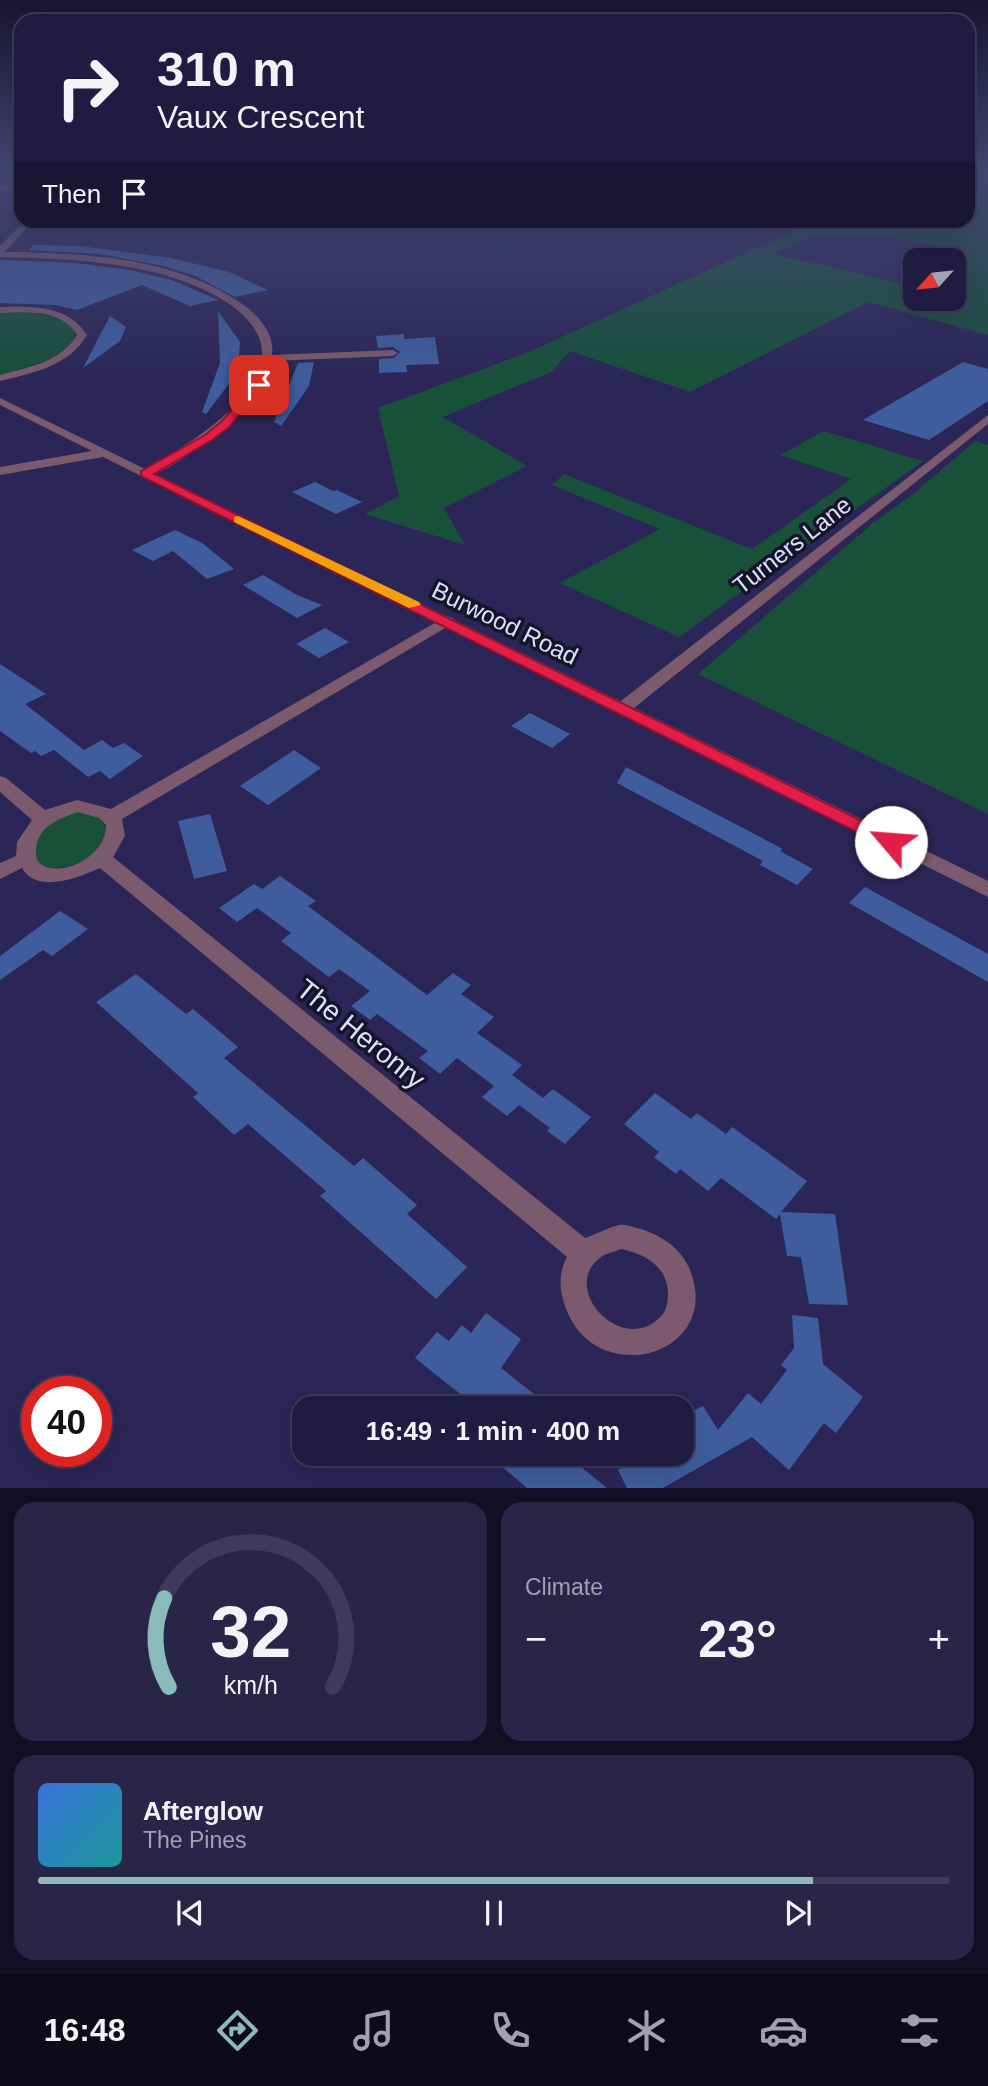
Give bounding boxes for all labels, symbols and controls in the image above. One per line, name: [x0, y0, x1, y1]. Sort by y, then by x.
icon: right: [42, 42, 133, 133]
text: 310 m: [157, 42, 296, 96]
text: Vaux Crescent: [157, 99, 365, 135]
icon: arrive: [115, 175, 153, 213]
text: Then: [42, 179, 101, 209]
north arrow: [903, 248, 966, 312]
map controls: [903, 248, 966, 311]
pin: [229, 355, 289, 415]
icon: arrive: [240, 366, 278, 404]
street label: Turners Lane: [728, 491, 856, 599]
street label: Burwood Road: [428, 576, 582, 670]
position arrow: [854, 805, 928, 879]
street label: The Heronry: [291, 973, 431, 1095]
speed limit sign: 40: [21, 1376, 112, 1467]
text: 16:49 · 1 min · 400 m: [366, 1416, 620, 1446]
text: Climate: [525, 1574, 603, 1600]
text: 32: [210, 1592, 291, 1673]
text: 23°: [698, 1610, 777, 1668]
text: −: [525, 1618, 547, 1660]
text: +: [928, 1618, 950, 1660]
text: km/h: [223, 1671, 278, 1699]
text: Afterglow: [143, 1796, 263, 1826]
text: The Pines: [143, 1827, 247, 1853]
icon: previous: [171, 1894, 209, 1932]
icon: pause: [475, 1894, 513, 1932]
icon: next: [779, 1894, 817, 1932]
icon: directions: [213, 2006, 262, 2055]
icon: music: [349, 2006, 398, 2055]
icon: phone: [486, 2006, 535, 2055]
icon: climate: [622, 2006, 671, 2055]
icon: car: [759, 2006, 808, 2055]
icon: filters: [895, 2006, 944, 2055]
text: 16:48: [44, 2012, 126, 2048]

